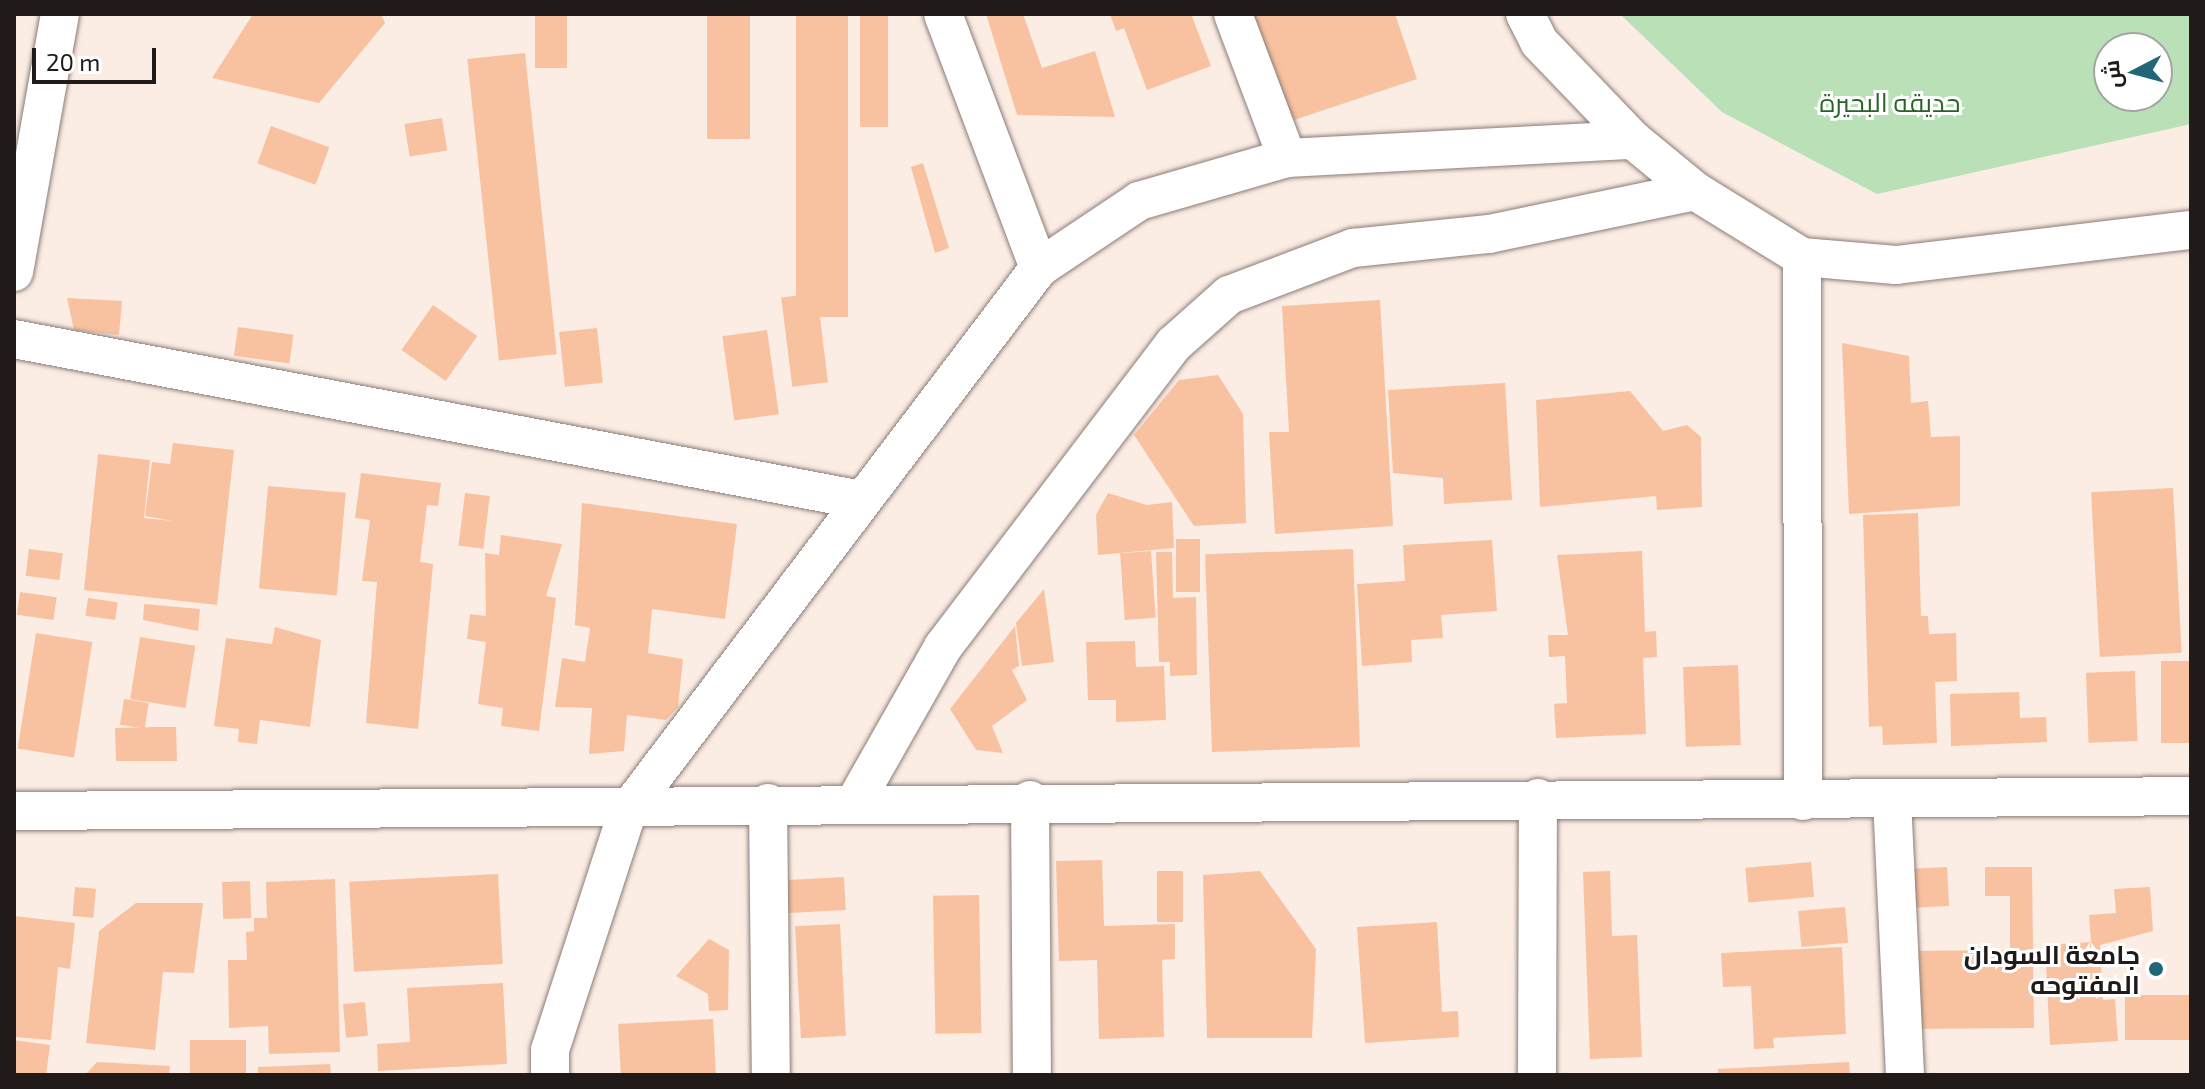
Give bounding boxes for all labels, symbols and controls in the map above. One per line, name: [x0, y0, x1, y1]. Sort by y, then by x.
scale bar: [36, 32, 160, 82]
north arrow: [2093, 32, 2173, 112]
text: 20 m: [46, 47, 100, 76]
text: ش: [2097, 59, 2126, 90]
park label: حديقه البحيرة: [1820, 86, 1960, 118]
place label: جامعة السودان المفتوحه: [1964, 938, 2140, 1000]
marker: جامعة السودان المفتوحه: [2147, 960, 2165, 978]

